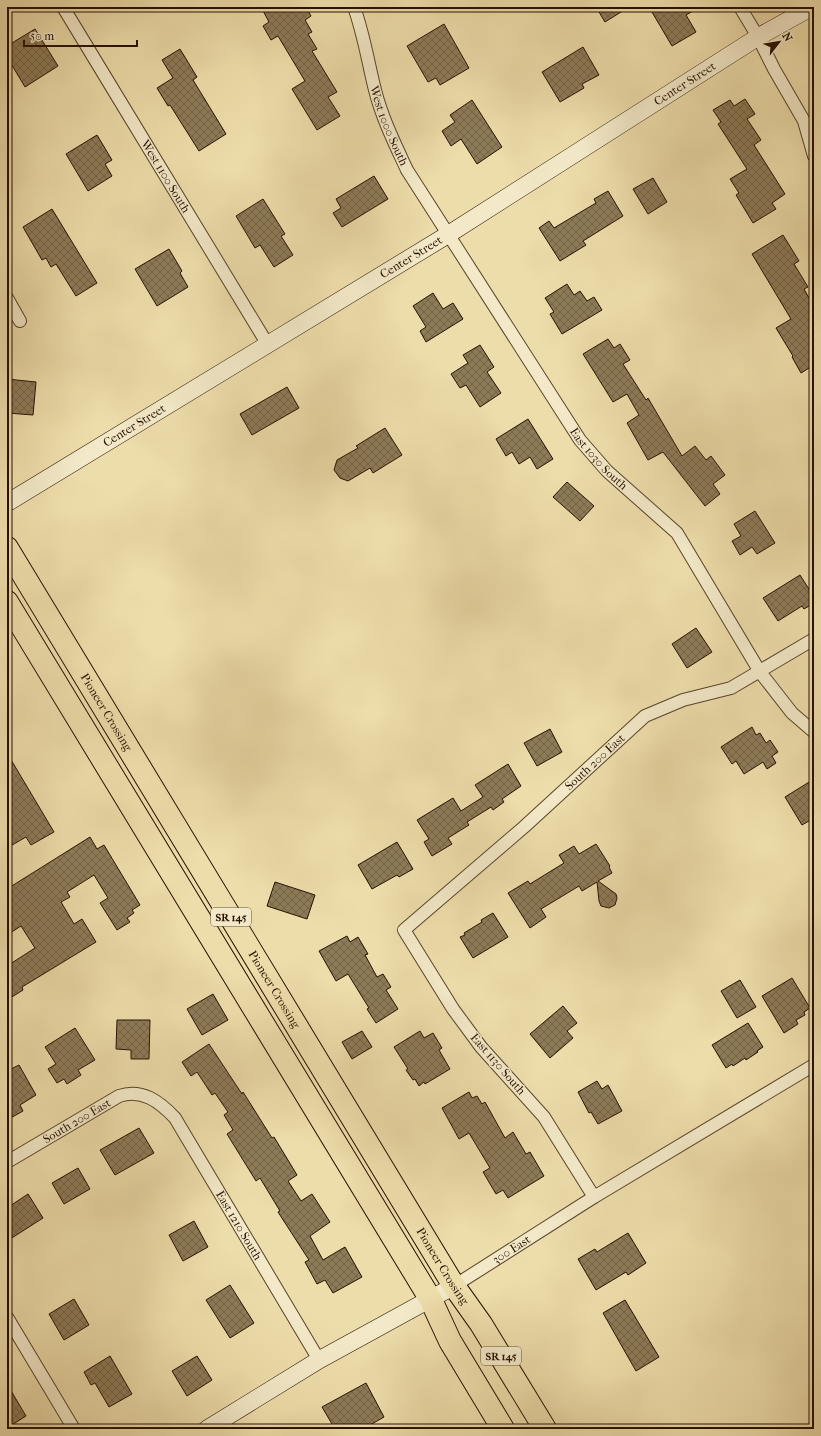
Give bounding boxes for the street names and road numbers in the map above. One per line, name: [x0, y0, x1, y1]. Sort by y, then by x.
street label: Center Street: [651, 58, 719, 109]
street label: West 1000 South: [367, 83, 411, 168]
street label: West 1100 South: [138, 137, 193, 215]
street label: Center Street: [377, 232, 445, 281]
street label: Center Street: [101, 401, 169, 450]
street label: East 1030 South: [567, 425, 630, 493]
street label: Pioneer Crossing: [78, 671, 136, 754]
street label: South 200 East: [562, 731, 628, 793]
road number: SR 145: [211, 908, 251, 926]
street label: Pioneer Crossing: [245, 948, 303, 1031]
street label: East 1130 South: [468, 1030, 529, 1098]
street label: South 200 East: [40, 1095, 114, 1146]
street label: East 1210 South: [213, 1188, 265, 1263]
street label: Pioneer Crossing: [413, 1225, 472, 1308]
street label: 300 East: [490, 1232, 534, 1267]
road number: SR 145: [481, 1347, 521, 1365]

